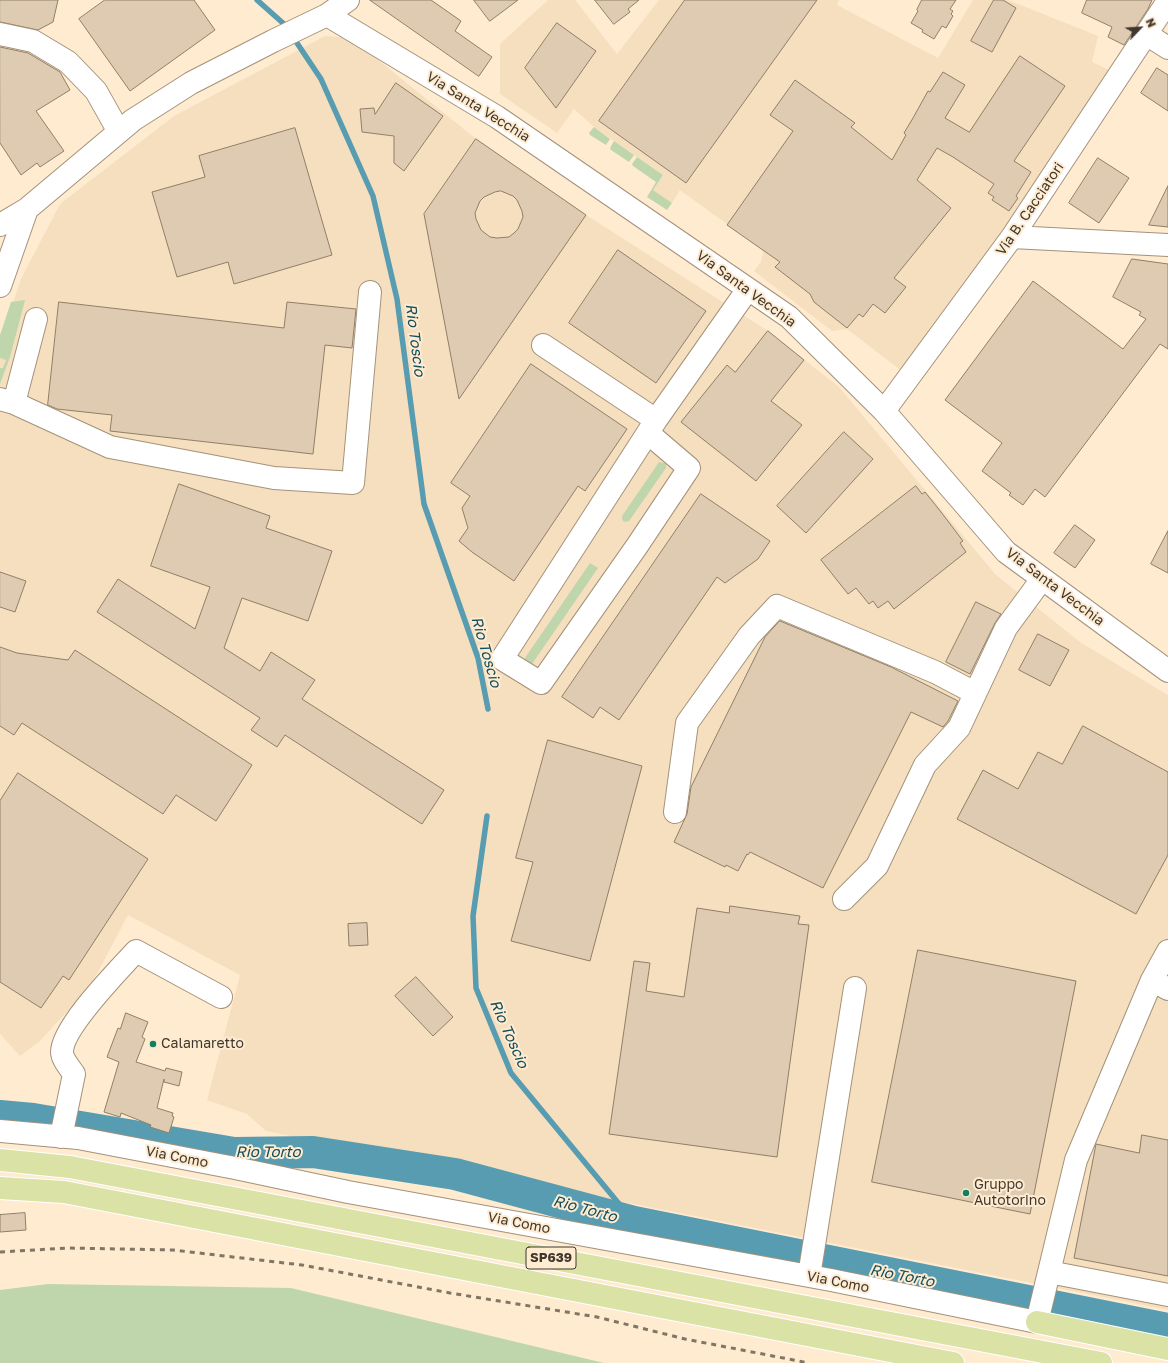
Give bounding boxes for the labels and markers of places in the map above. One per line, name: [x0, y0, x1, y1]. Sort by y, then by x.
place label: Calamaretto: [161, 1036, 244, 1052]
marker: Calamaretto: [148, 1039, 158, 1049]
place label: Gruppo Autotorino: [974, 1177, 1046, 1210]
marker: Gruppo Autotorino: [961, 1188, 971, 1198]

